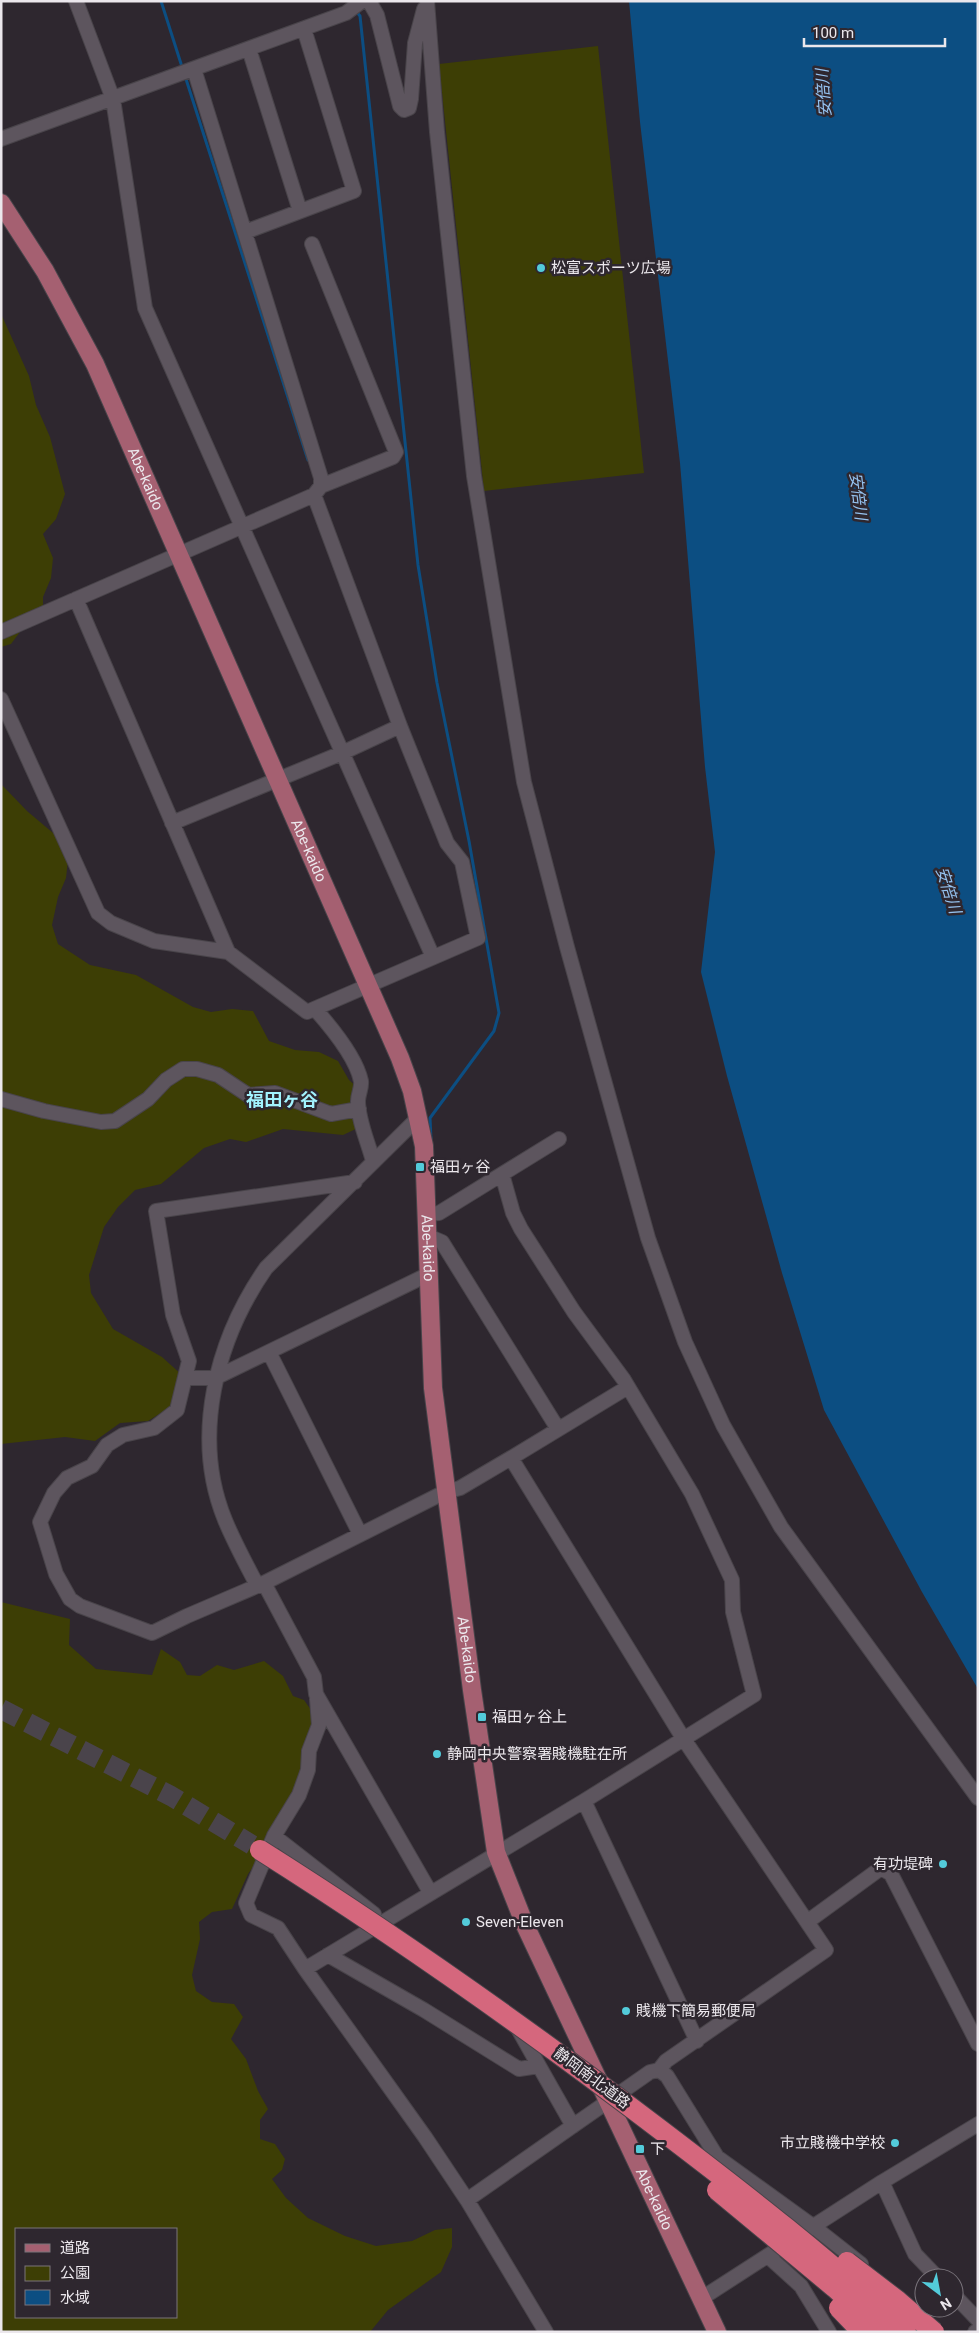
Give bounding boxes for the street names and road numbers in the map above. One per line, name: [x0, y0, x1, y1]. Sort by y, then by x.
street label: Abe-kaido: [124, 445, 167, 513]
street label: Abe-kaido: [287, 816, 330, 885]
street label: Abe-kaido: [418, 1214, 438, 1282]
street label: Abe-kaido: [454, 1615, 480, 1684]
street label: 静岡南北道路: [551, 2044, 633, 2112]
street label: Abe-kaido: [632, 2165, 677, 2233]

